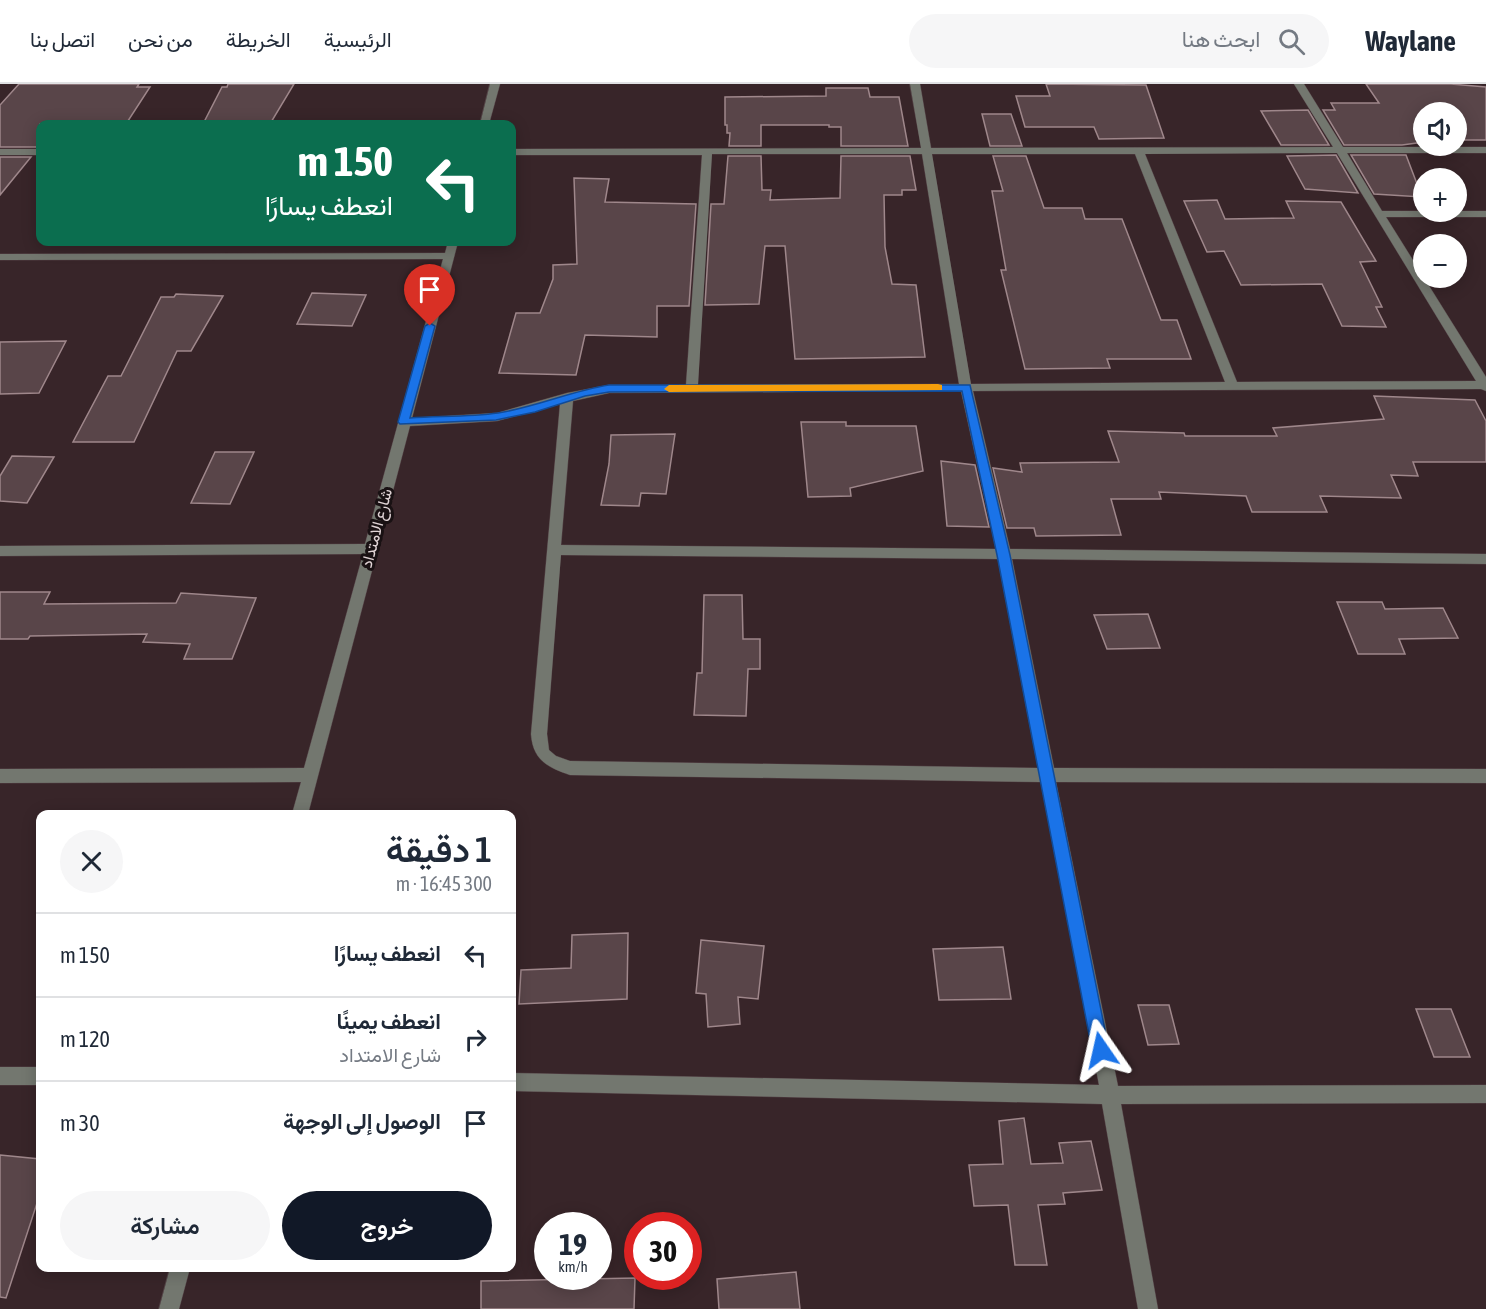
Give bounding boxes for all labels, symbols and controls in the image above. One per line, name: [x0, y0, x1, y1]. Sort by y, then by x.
search box: [909, 14, 1329, 68]
icon: search: [1275, 25, 1308, 58]
text: Waylane: [1365, 25, 1456, 57]
text: ابحث هنا: [1182, 26, 1260, 52]
text: اتصل بنا: [30, 27, 95, 51]
text: من نحن: [128, 27, 193, 51]
text: الخريطة: [226, 27, 291, 51]
text: الرئيسية: [324, 27, 392, 51]
map controls: [1413, 102, 1467, 288]
button: sound: [1413, 102, 1467, 156]
text: 150 m: [298, 137, 393, 185]
icon: left: [414, 144, 492, 222]
button: +: [1413, 168, 1467, 222]
text: انعطف يسارًا: [265, 190, 393, 221]
button: −: [1413, 234, 1467, 288]
pin: [404, 264, 455, 326]
icon: arrive: [413, 273, 446, 306]
street label: شارع الامتداد: [357, 486, 398, 570]
text: 1 دقيقة: [386, 828, 492, 870]
button: close: [60, 830, 123, 893]
text: 300 m · 16:45: [396, 872, 492, 895]
icon: left: [459, 939, 492, 972]
text: انعطف يسارًا: [334, 940, 441, 966]
text: 150 m: [60, 942, 110, 968]
text: انعطف يمينًا: [337, 1008, 441, 1034]
position arrow: [1069, 1018, 1133, 1082]
icon: right: [459, 1023, 492, 1056]
text: 120 m: [60, 1026, 110, 1052]
text: شارع الامتداد: [339, 1043, 441, 1066]
icon: arrive: [459, 1107, 492, 1140]
text: الوصول إلى الوجهة: [283, 1108, 441, 1134]
text: 30 m: [60, 1110, 100, 1136]
button: مشاركة: [60, 1191, 270, 1260]
button: خروج: [282, 1191, 492, 1260]
speed limit sign: 30: [624, 1212, 702, 1290]
text: 19: [559, 1227, 587, 1261]
text: km/h: [558, 1258, 588, 1275]

